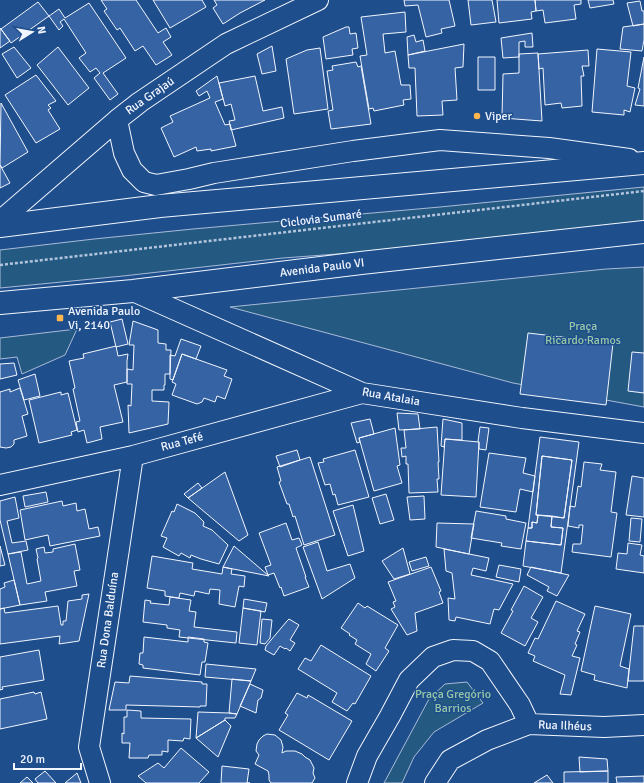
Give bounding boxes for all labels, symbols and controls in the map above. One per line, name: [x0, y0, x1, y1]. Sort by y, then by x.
north arrow: [12, 12, 52, 52]
text: N: [34, 25, 48, 35]
street label: Rua Grajaú: [123, 74, 177, 118]
place label: Viper: [485, 109, 513, 124]
marker: Viper: [472, 111, 482, 121]
street label: Ciclovia Sumaré: [279, 207, 363, 231]
street label: Avenida Paulo VI: [279, 255, 365, 281]
place label: Avenida Paulo Vi, 2140: [68, 304, 140, 333]
marker: Avenida Paulo Vi, 2140: [55, 313, 65, 323]
park label: Praça Ricardo Ramos: [545, 319, 621, 348]
street label: Rua Atalaia: [361, 385, 421, 409]
street label: Rua Tefé: [159, 429, 205, 455]
street label: Rua Dona Balduína: [94, 571, 122, 669]
park label: Praça Gregório Barrios: [415, 687, 491, 716]
street label: Rua Ilhéus: [538, 718, 592, 734]
scale bar: [14, 745, 81, 771]
text: 20 m: [20, 752, 45, 767]

